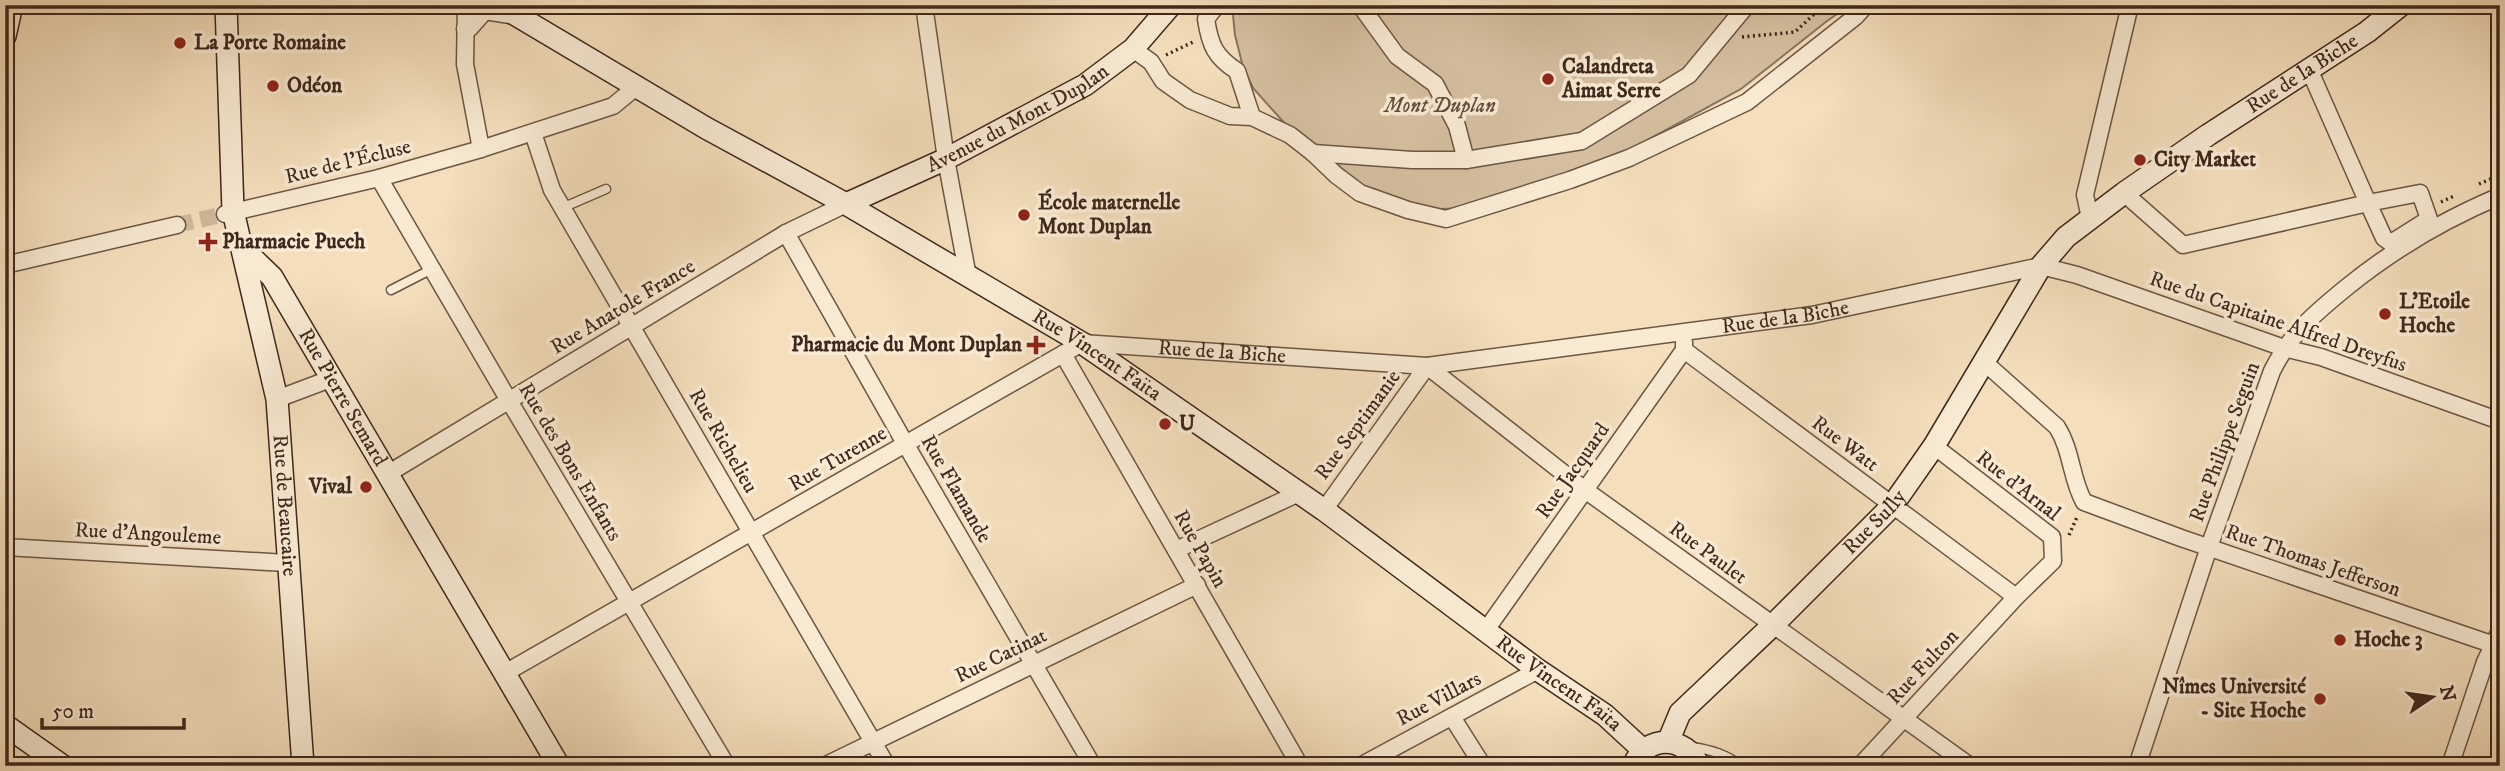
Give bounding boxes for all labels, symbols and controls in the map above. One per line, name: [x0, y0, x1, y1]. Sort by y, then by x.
street label: Rue de la Biche: [2242, 28, 2363, 120]
place label: La Porte Romaine: [194, 30, 346, 56]
marker: La Porte Romaine: [172, 35, 188, 51]
place label: Calandreta Aimat Serre: [1561, 54, 1661, 104]
street label: Avenue du Mont Duplan: [923, 58, 1114, 179]
marker: Calandreta Aimat Serre: [1540, 71, 1556, 87]
place label: Odéon: [287, 73, 343, 99]
marker: Odéon: [265, 78, 281, 94]
park label: Mont Duplan: [1382, 93, 1496, 119]
street label: Rue de l'Écluse: [282, 133, 414, 190]
place label: City Market: [2154, 147, 2256, 173]
marker: City Market: [2132, 152, 2148, 168]
place label: École maternelle Mont Duplan: [1038, 188, 1181, 240]
marker: École maternelle Mont Duplan: [1016, 207, 1032, 223]
place label: Pharmacie Puech: [222, 229, 366, 255]
marker: Pharmacie Puech: [200, 234, 216, 250]
street label: Rue Anatole France: [546, 253, 700, 360]
street label: Rue du Capitaine Alfred Dreyfus: [2146, 266, 2410, 378]
place label: L'Etoile Hoche: [2399, 289, 2470, 339]
street label: Rue de la Biche: [1720, 294, 1851, 340]
street label: Rue Vincent Faïta: [1028, 304, 1166, 407]
marker: L'Etoile Hoche: [2377, 306, 2393, 322]
street label: Rue Pierre Semard: [292, 324, 393, 471]
place label: Pharmacie du Mont Duplan: [791, 332, 1023, 358]
street label: Rue de la Biche: [1157, 335, 1287, 370]
marker: Pharmacie du Mont Duplan: [1028, 337, 1044, 353]
street label: Rue Philippe Seguin: [2184, 358, 2266, 526]
street label: Rue Septimanie: [1309, 365, 1407, 485]
street label: Rue des Bons Enfants: [512, 378, 628, 546]
street label: Rue Richelieu: [683, 384, 763, 498]
street label: Rue Watt: [1806, 410, 1884, 478]
place label: U: [1179, 411, 1196, 437]
marker: U: [1157, 416, 1173, 432]
street label: Rue Jacquard: [1531, 418, 1616, 524]
street label: Rue Turenne: [784, 420, 892, 497]
street label: Rue Flamande: [915, 430, 997, 548]
street label: Rue de Beaucaire: [267, 434, 303, 578]
street label: Rue d'Arnal: [1971, 445, 2066, 527]
place label: Vival: [308, 474, 353, 500]
marker: Vival: [358, 479, 374, 495]
street label: Rue Sully: [1837, 484, 1913, 561]
street label: Rue Papin: [1167, 506, 1233, 592]
street label: Rue Paulet: [1664, 516, 1752, 590]
street label: Rue d'Angouleme: [74, 517, 222, 551]
street label: Rue Thomas Jefferson: [2222, 519, 2404, 603]
street label: Rue Catinat: [951, 623, 1051, 689]
street label: Rue Fulton: [1881, 624, 1965, 710]
place label: Hoche 3: [2354, 627, 2423, 653]
street label: Rue Vincent Faïta: [1490, 630, 1627, 737]
marker: Hoche 3: [2332, 632, 2348, 648]
north arrow: [2396, 662, 2466, 732]
street label: Rue Villars: [1392, 666, 1486, 732]
place label: Nîmes Université - Site Hoche: [2162, 674, 2306, 724]
text: N: [2434, 683, 2460, 704]
scale bar: [42, 687, 184, 731]
marker: Nîmes Université - Site Hoche: [2312, 691, 2328, 707]
text: 50 m: [52, 699, 94, 725]

